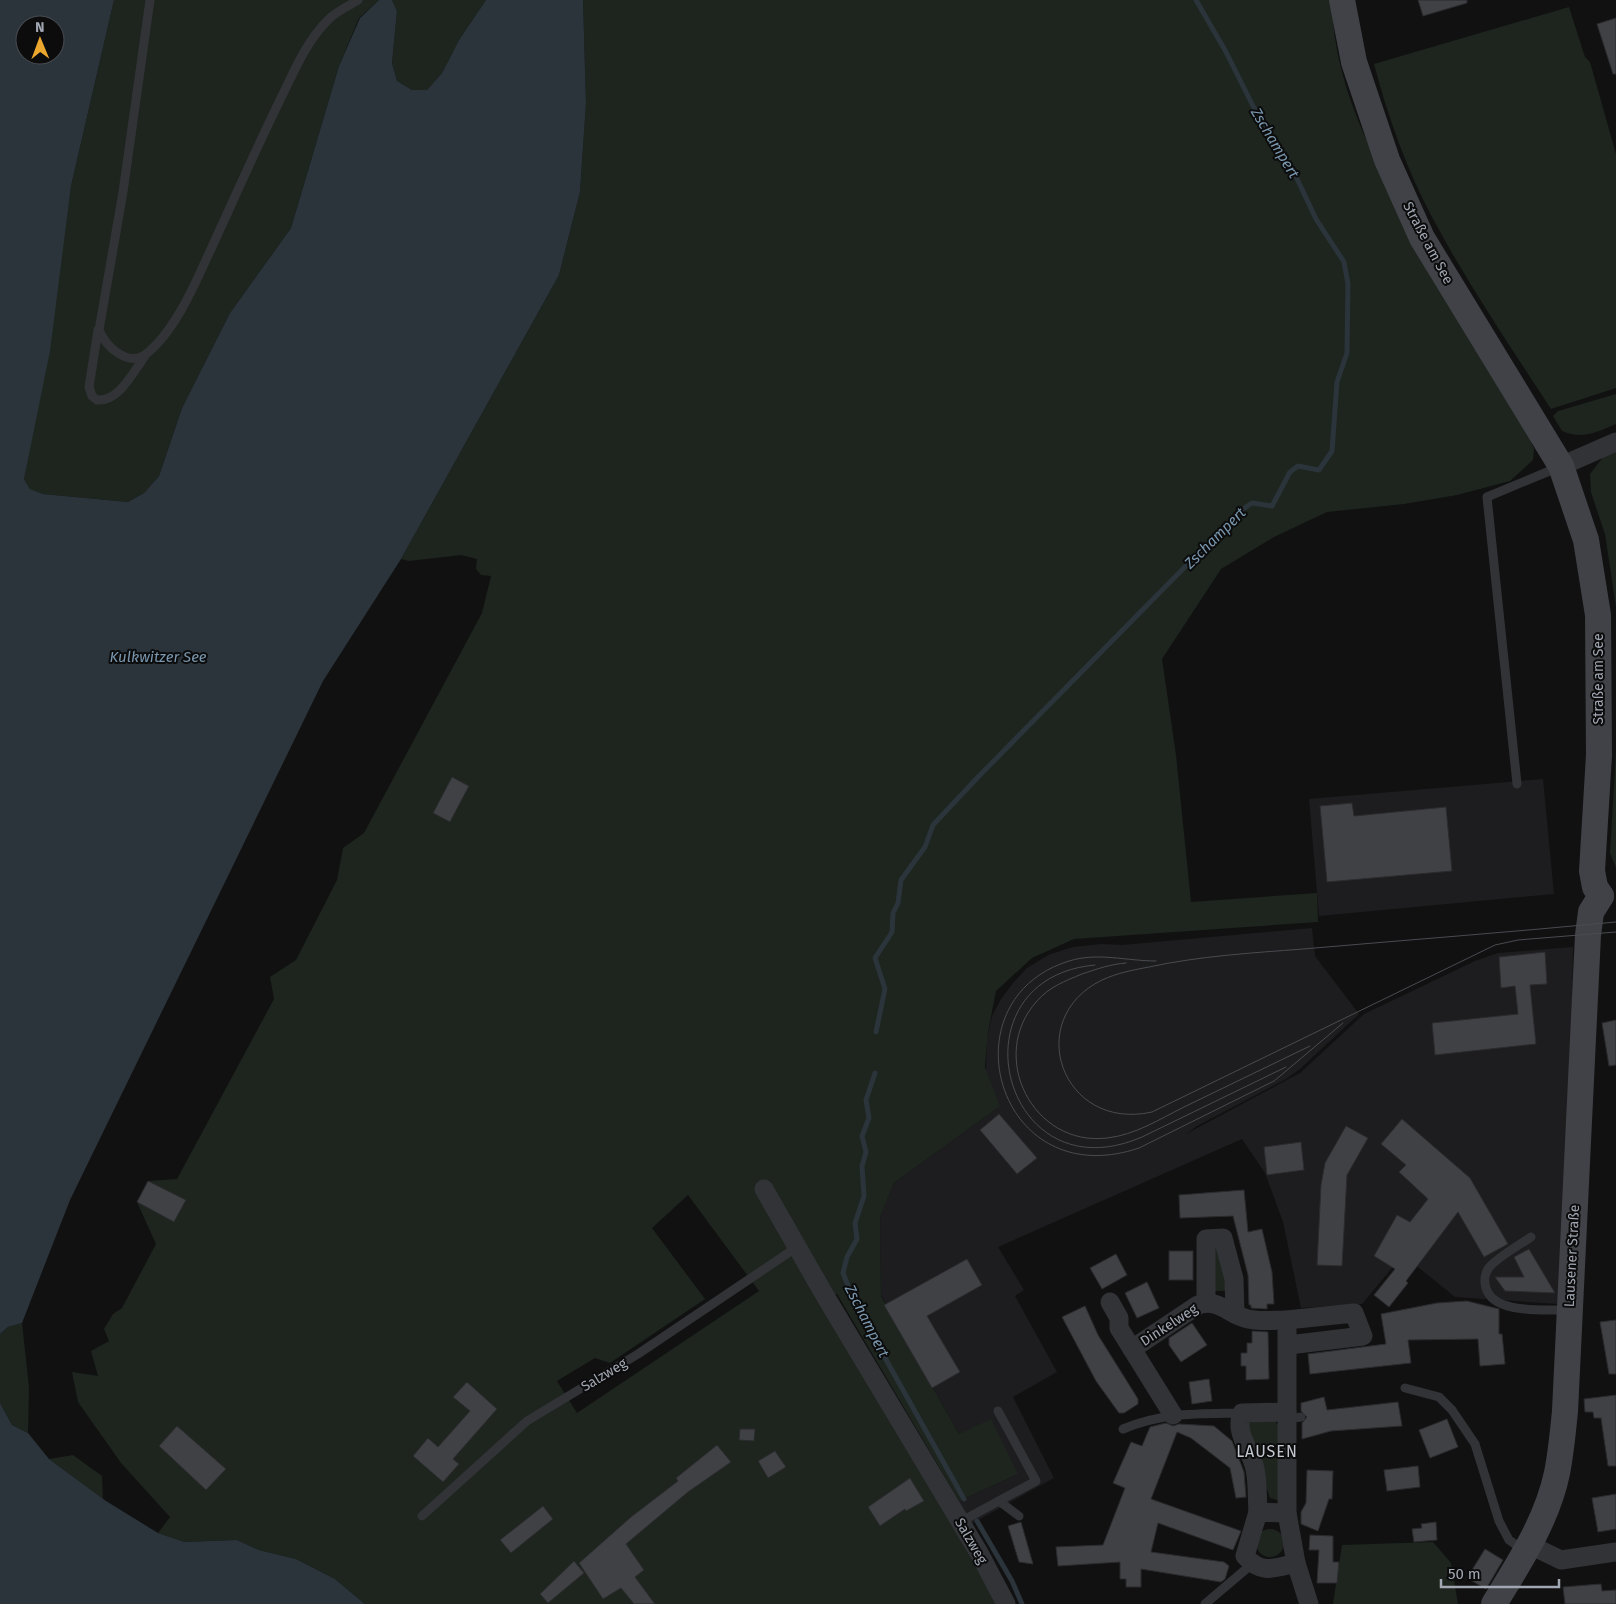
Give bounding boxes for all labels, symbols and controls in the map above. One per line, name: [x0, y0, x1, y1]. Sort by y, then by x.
north arrow: [15, 15, 65, 65]
text: N: [35, 19, 45, 36]
water label: Zschampert: [1246, 104, 1303, 182]
street label: Straße am See: [1399, 199, 1457, 287]
water label: Zschampert: [1180, 503, 1250, 573]
street label: Straße am See: [1590, 633, 1607, 725]
water label: Kulkwitzer See: [109, 648, 207, 666]
street label: Lausener Straße: [1561, 1204, 1583, 1308]
water label: Zschampert: [841, 1281, 893, 1361]
street label: Dinkelweg: [1137, 1300, 1201, 1350]
street label: Salzweg: [578, 1354, 631, 1395]
district label: LAUSEN: [1236, 1442, 1298, 1461]
street label: Salzweg: [951, 1515, 991, 1568]
scale bar: [1441, 1556, 1558, 1588]
text: 50 m: [1448, 1565, 1481, 1583]

